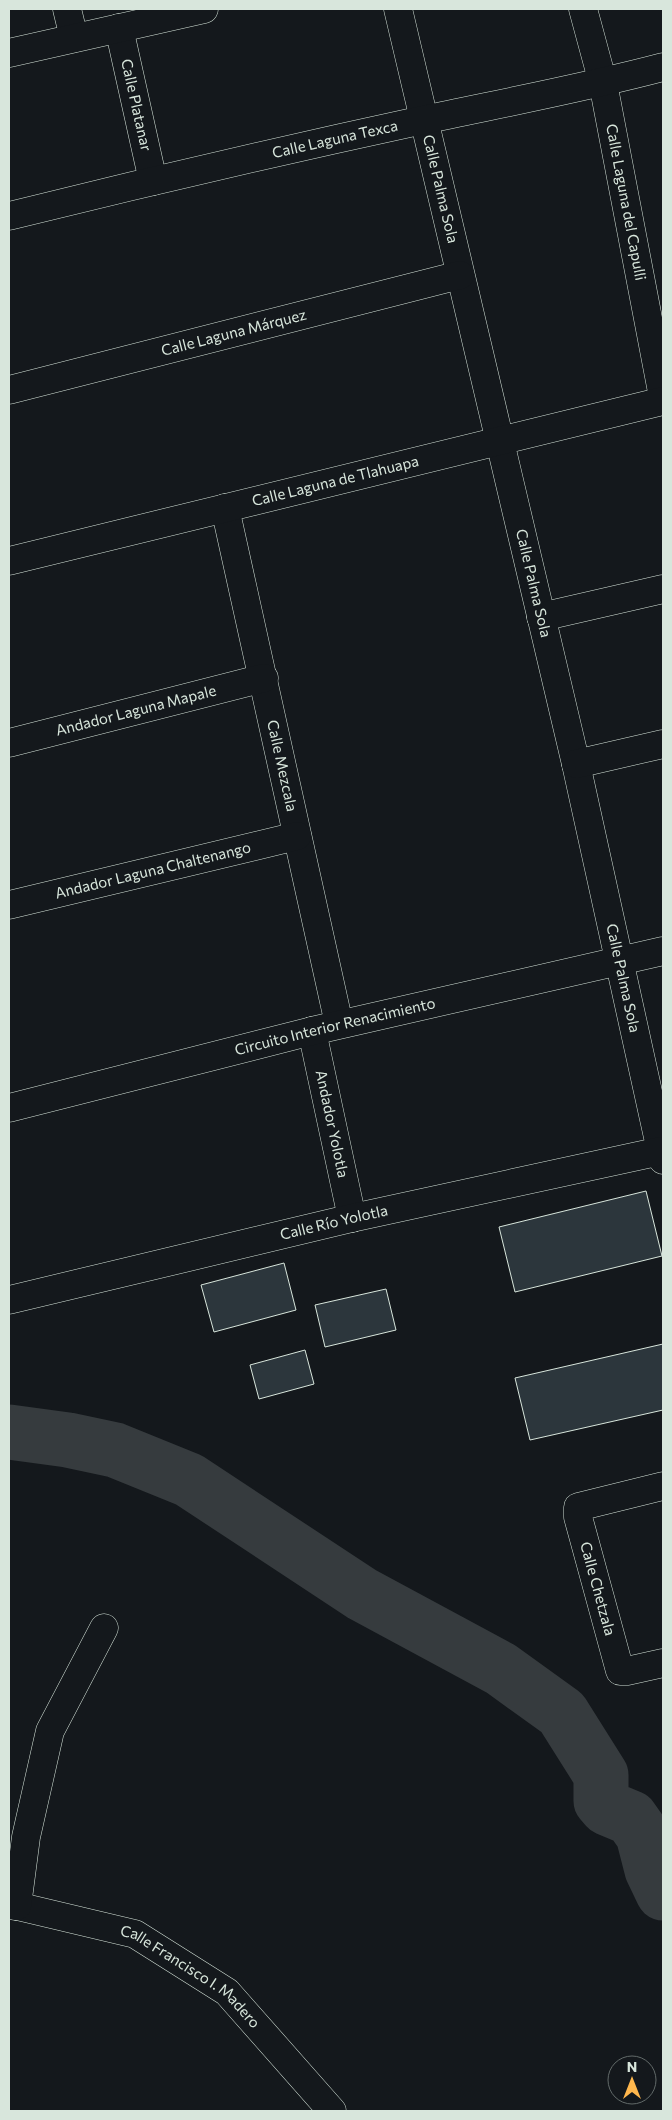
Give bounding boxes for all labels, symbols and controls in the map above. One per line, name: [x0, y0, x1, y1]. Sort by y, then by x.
street label: Calle Platanar: [118, 57, 156, 153]
street label: Calle Laguna Texca: [270, 116, 399, 161]
street label: Calle Laguna del Capulli: [603, 122, 651, 282]
street label: Calle Palma Sola: [420, 133, 463, 245]
street label: Calle Laguna Márquez: [159, 305, 308, 359]
street label: Calle Laguna de Tlahuapa: [250, 451, 420, 509]
street label: Calle Palma Sola: [513, 527, 556, 639]
street label: Andador Laguna Mapale: [54, 681, 218, 739]
street label: Calle Mezcala: [264, 718, 302, 813]
street label: Andador Laguna Chaltenango: [53, 837, 253, 902]
street label: Calle Palma Sola: [603, 922, 645, 1034]
street label: Circuito Interior Renacimiento: [233, 993, 437, 1058]
street label: Andador Yolotla: [313, 1068, 353, 1179]
street label: Calle Río Yolotla: [278, 1201, 389, 1243]
street label: Calle Chetzala: [577, 1540, 620, 1637]
street label: Calle Francisco I. Madero: [119, 1921, 264, 2031]
north arrow: [607, 2055, 657, 2105]
text: N: [627, 2058, 637, 2075]

